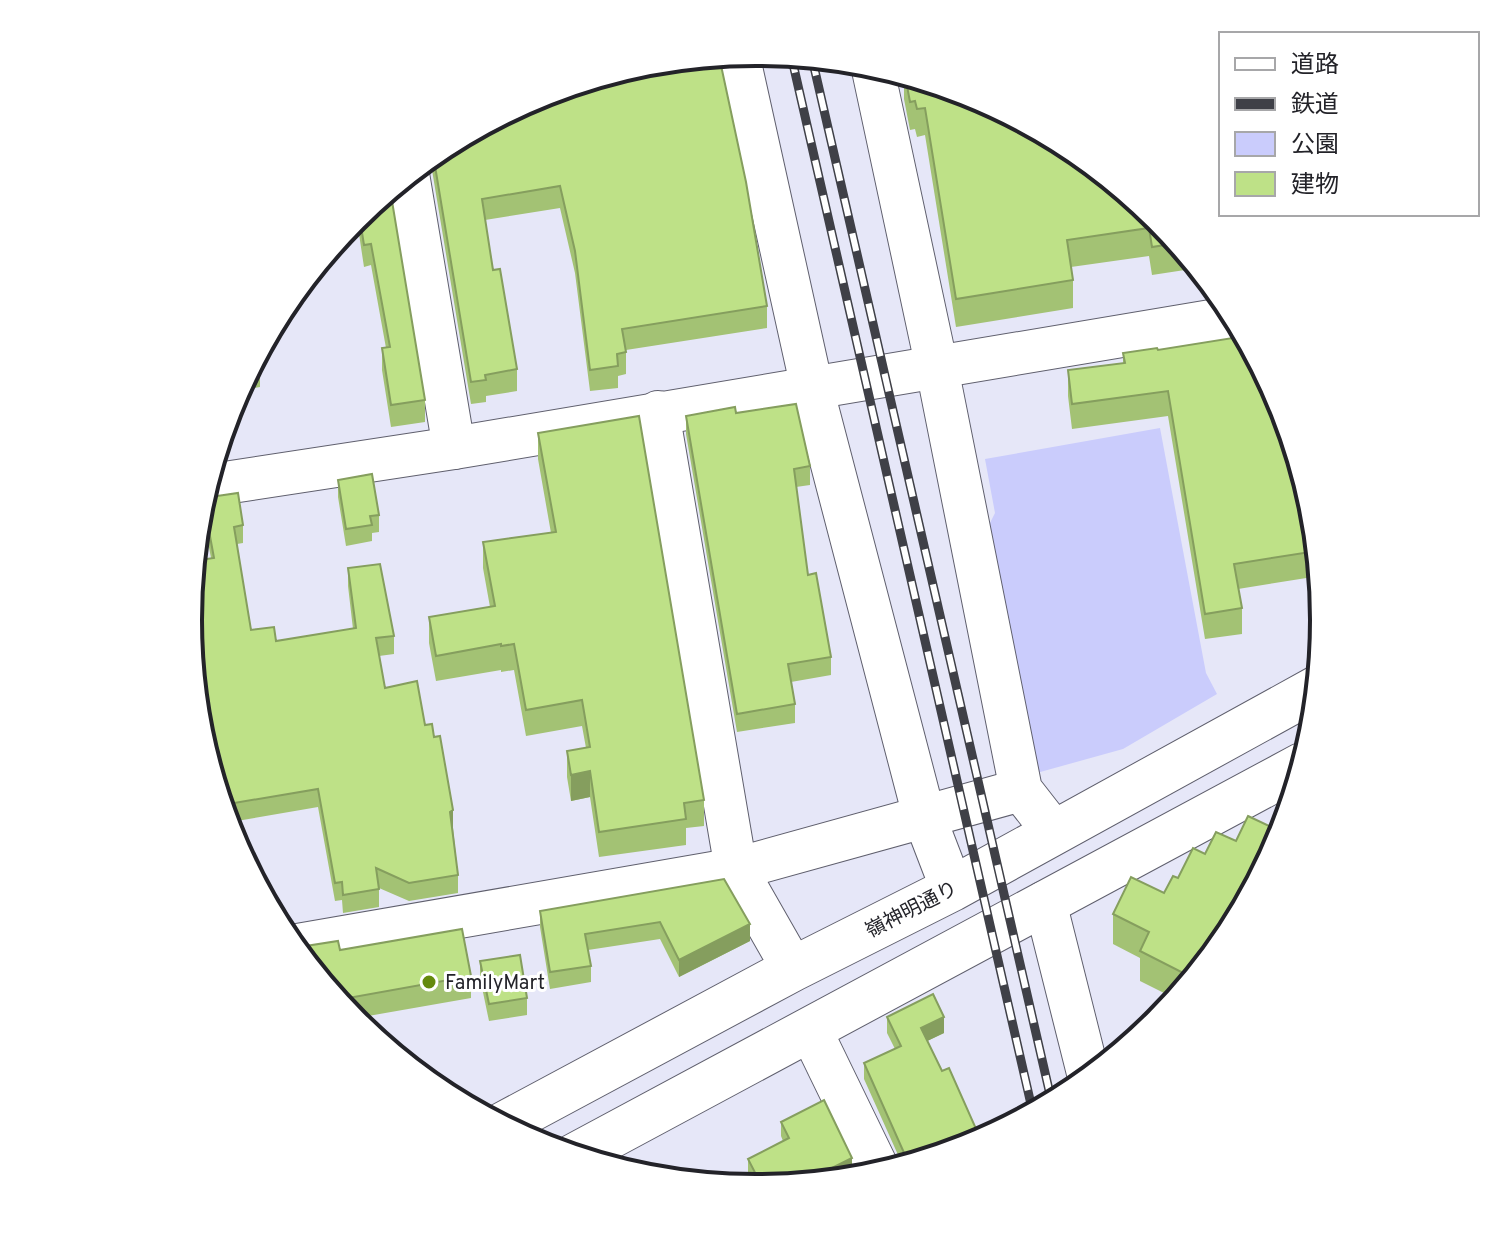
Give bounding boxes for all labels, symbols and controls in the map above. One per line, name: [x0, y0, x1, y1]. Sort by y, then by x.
legend: [1219, 32, 1479, 216]
text: 道路: [1291, 51, 1339, 81]
text: 鉄道: [1291, 91, 1339, 121]
text: 公園: [1291, 131, 1339, 161]
text: 建物: [1291, 171, 1339, 201]
street label: 嶺神明通り: [861, 876, 962, 945]
place label: FamilyMart: [445, 971, 545, 997]
marker: FamilyMart: [420, 973, 438, 991]

